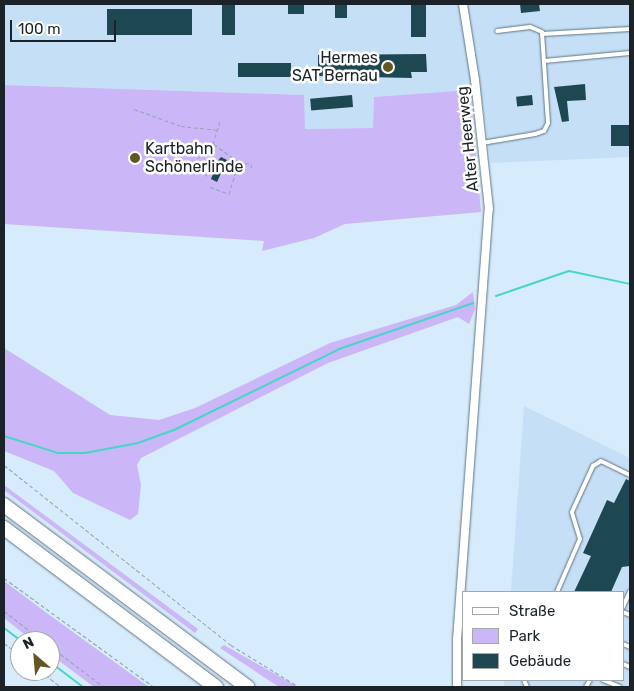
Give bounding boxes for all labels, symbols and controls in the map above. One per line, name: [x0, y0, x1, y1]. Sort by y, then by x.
scale bar: [12, 10, 119, 42]
text: 100 m: [18, 20, 60, 38]
place label: Hermes SAT Bernau: [292, 48, 378, 86]
marker: Hermes SAT Bernau: [382, 61, 394, 73]
street label: Alter Heerweg: [453, 85, 483, 193]
place label: Kartbahn Schönerlinde: [145, 139, 243, 177]
marker: Kartbahn Schönerlinde: [129, 152, 141, 164]
legend: [462, 591, 624, 681]
text: Straße: [509, 602, 555, 620]
text: Park: [509, 627, 540, 645]
north arrow: [10, 631, 60, 681]
text: N: [20, 633, 37, 653]
text: Gebäude: [509, 652, 571, 670]

